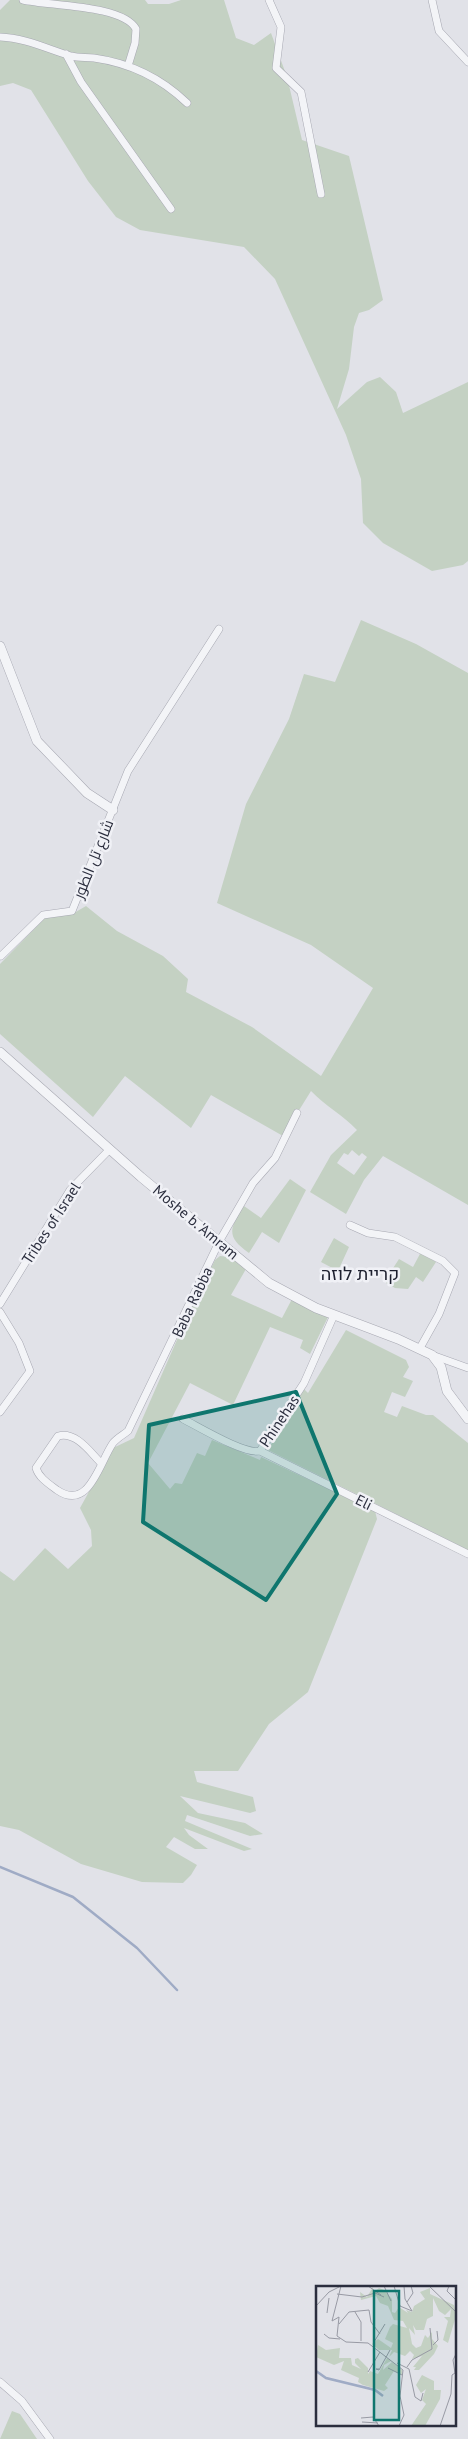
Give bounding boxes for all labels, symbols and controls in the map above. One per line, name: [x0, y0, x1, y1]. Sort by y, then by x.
street label: شارع تل الطور: [68, 817, 119, 903]
street label: Tribes of Israel: [17, 1178, 85, 1267]
street label: Moshe b. 'Amram: [149, 1181, 243, 1263]
district label: קריית לוזה: [321, 1262, 399, 1285]
street label: Baba Rabba: [167, 1264, 217, 1340]
street label: Phinehas: [255, 1391, 303, 1451]
street label: Eli: [352, 1490, 376, 1514]
inset map: [316, 2286, 456, 2426]

